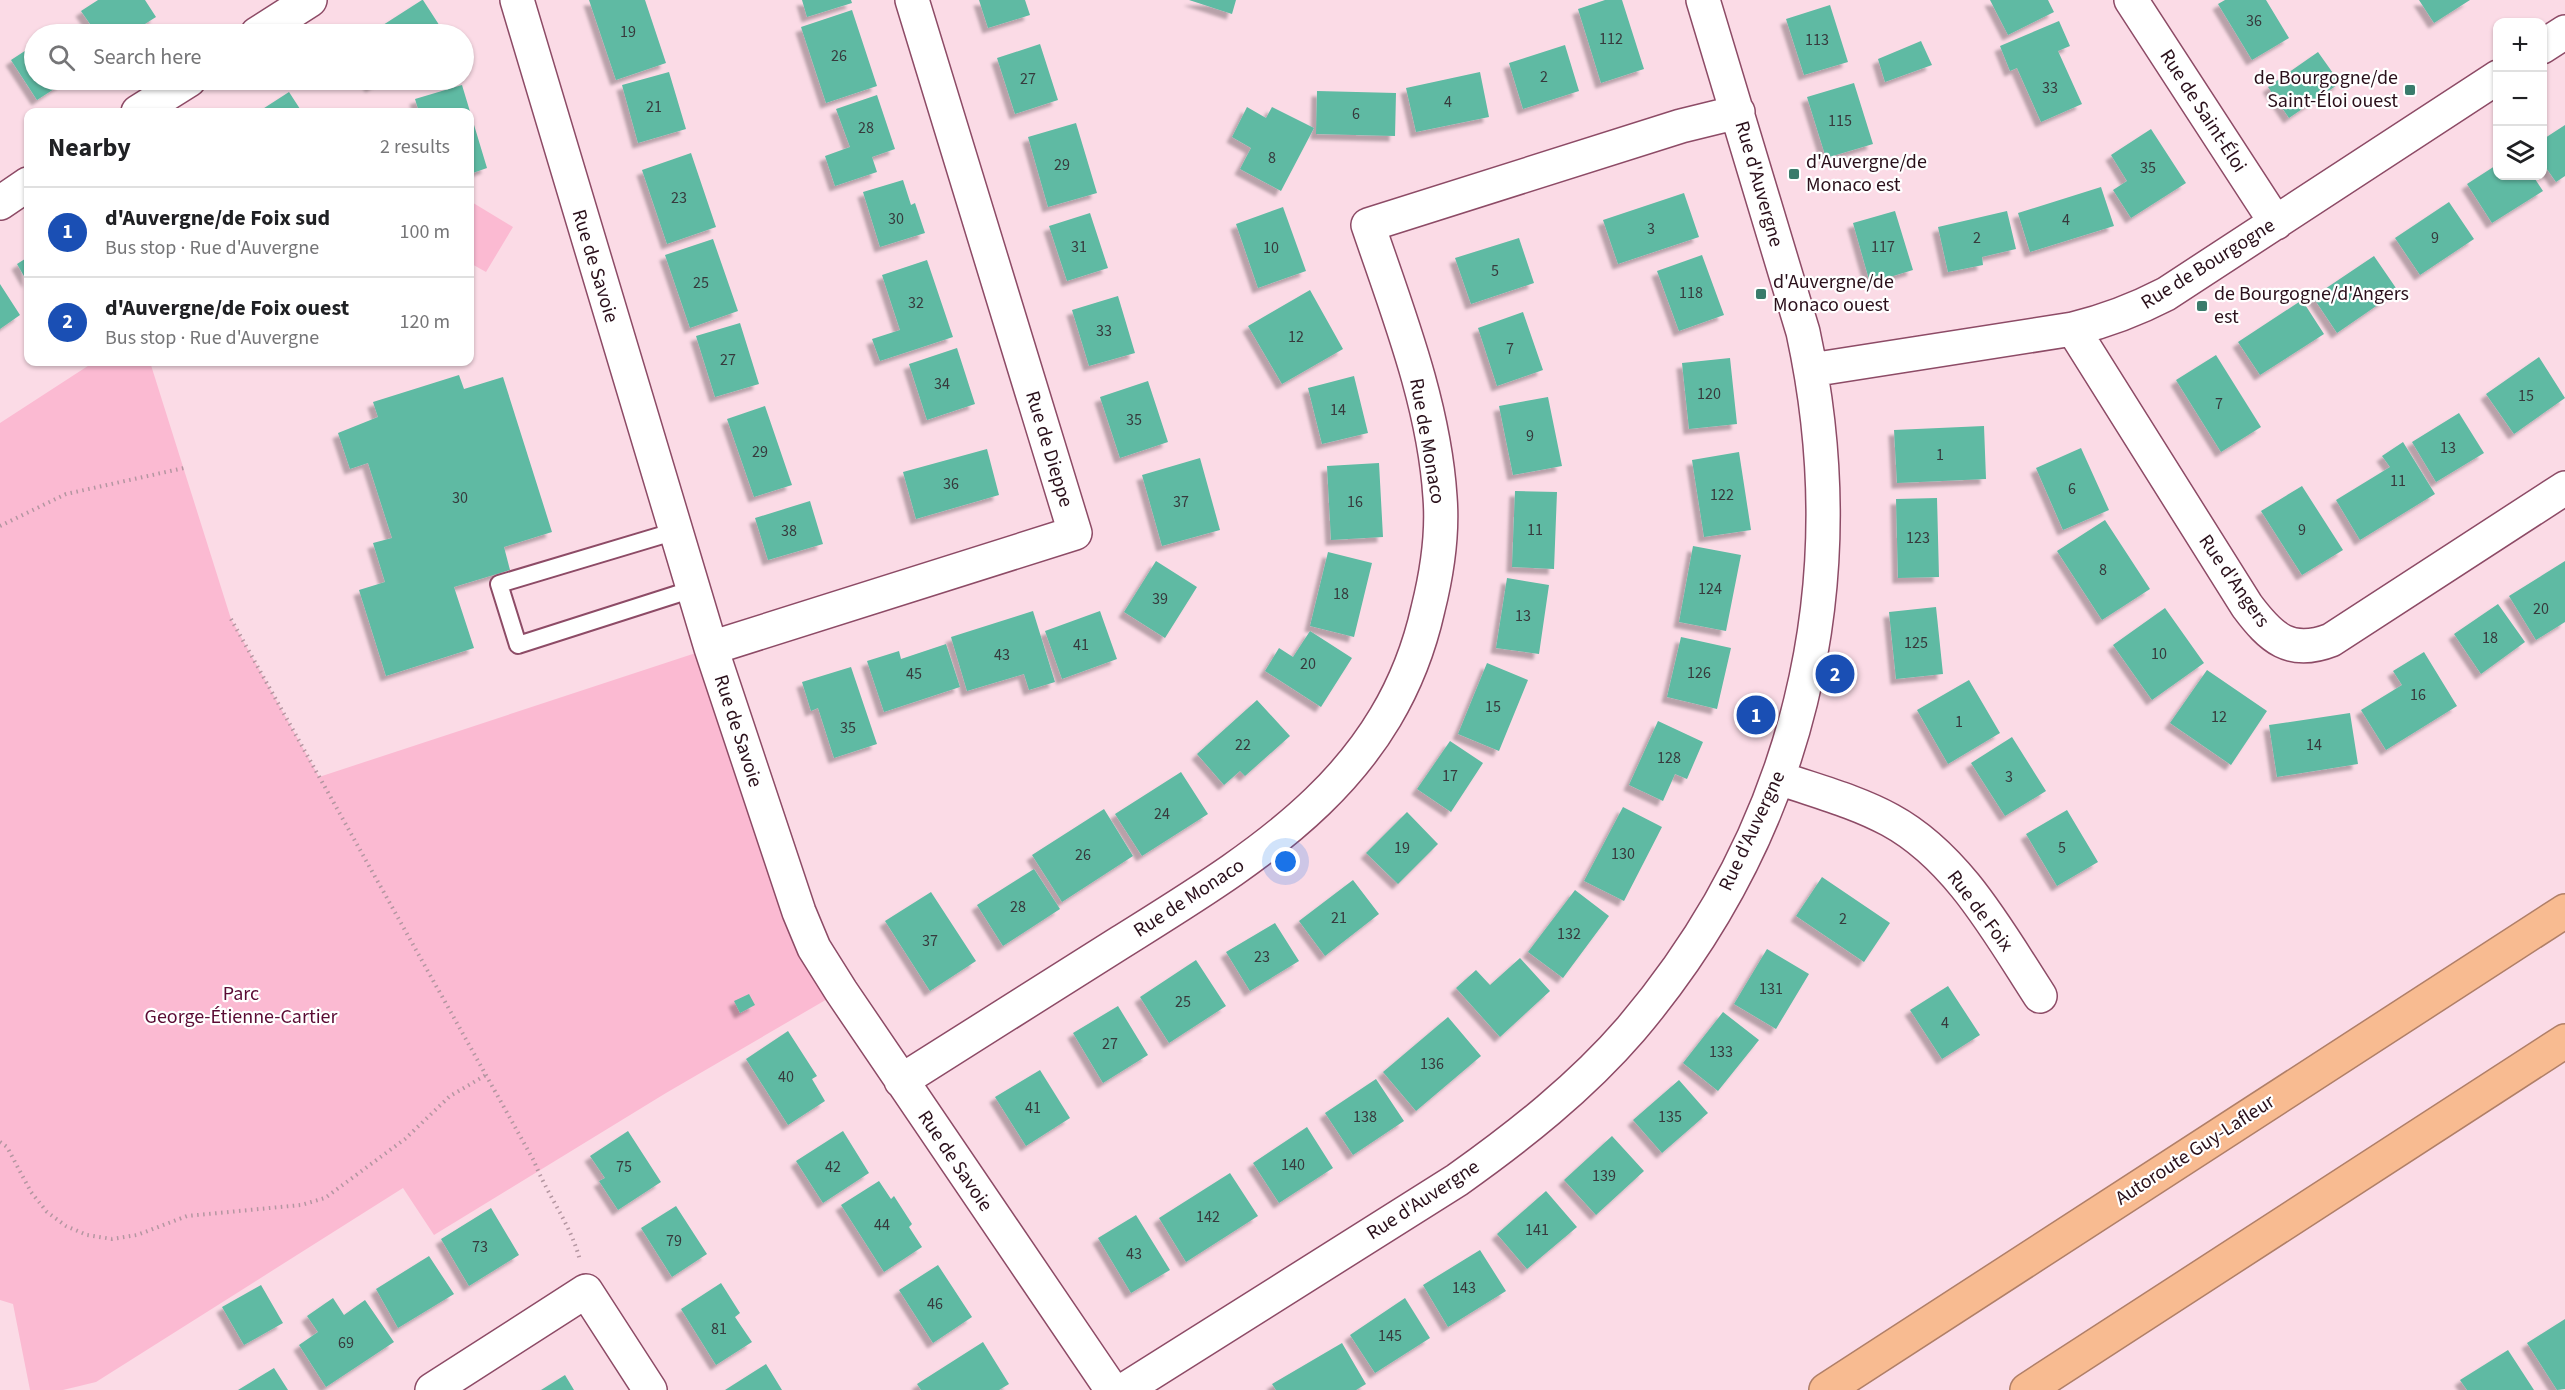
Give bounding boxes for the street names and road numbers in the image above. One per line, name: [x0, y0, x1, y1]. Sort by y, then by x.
street label: Rue de Saint-Éloi: [2153, 44, 2253, 178]
street label: Rue d'Auvergne: [1728, 118, 1790, 250]
street label: Rue de Savoie: [565, 206, 625, 326]
street label: Rue de Bourgogne: [2136, 212, 2280, 316]
street label: Rue de Monaco: [1402, 376, 1452, 506]
street label: Rue de Dieppe: [1018, 387, 1080, 511]
street label: Rue d'Angers: [2192, 529, 2276, 633]
street label: Rue de Savoie: [707, 671, 769, 791]
street label: Rue d'Auvergne: [1712, 766, 1792, 896]
street label: Rue de Monaco: [1128, 852, 1250, 944]
street label: Rue de Foix: [1940, 864, 2020, 958]
street label: Autoroute Guy-Lafleur: [2110, 1088, 2280, 1212]
street label: Rue de Savoie: [911, 1105, 999, 1217]
street label: Rue d'Auvergne: [1361, 1153, 1485, 1247]

